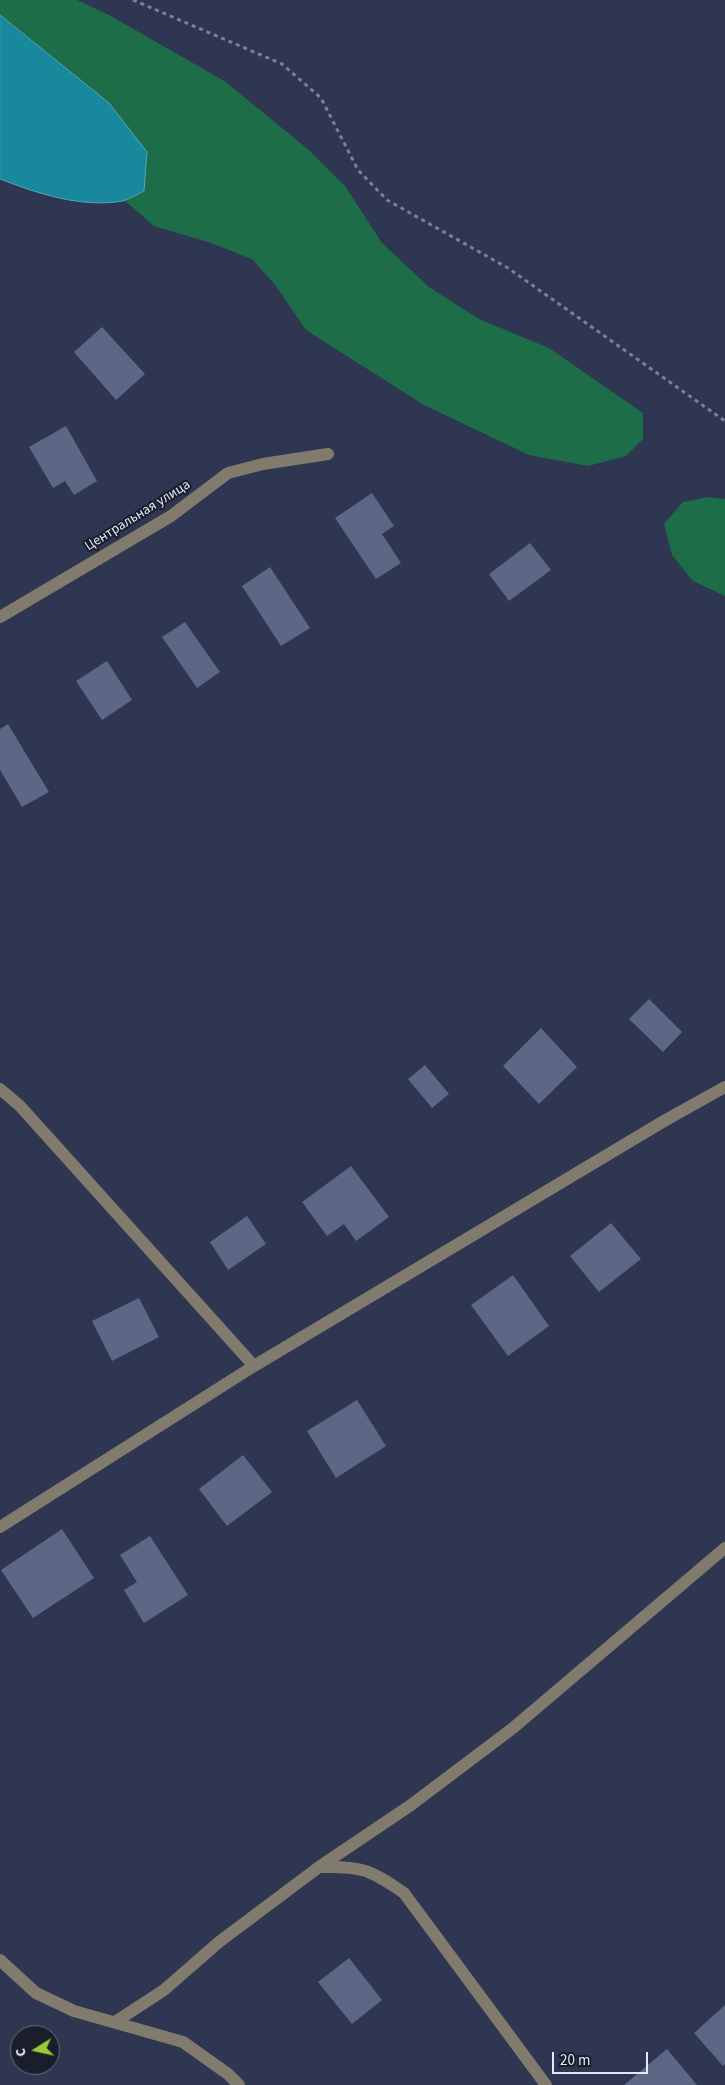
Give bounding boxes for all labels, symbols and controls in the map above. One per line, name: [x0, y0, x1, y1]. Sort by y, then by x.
street label: Центральная улица: [82, 477, 194, 555]
north arrow: [10, 2025, 60, 2075]
scale bar: [555, 2042, 651, 2074]
text: С: [11, 2047, 32, 2058]
text: 20 m: [560, 2050, 590, 2071]

